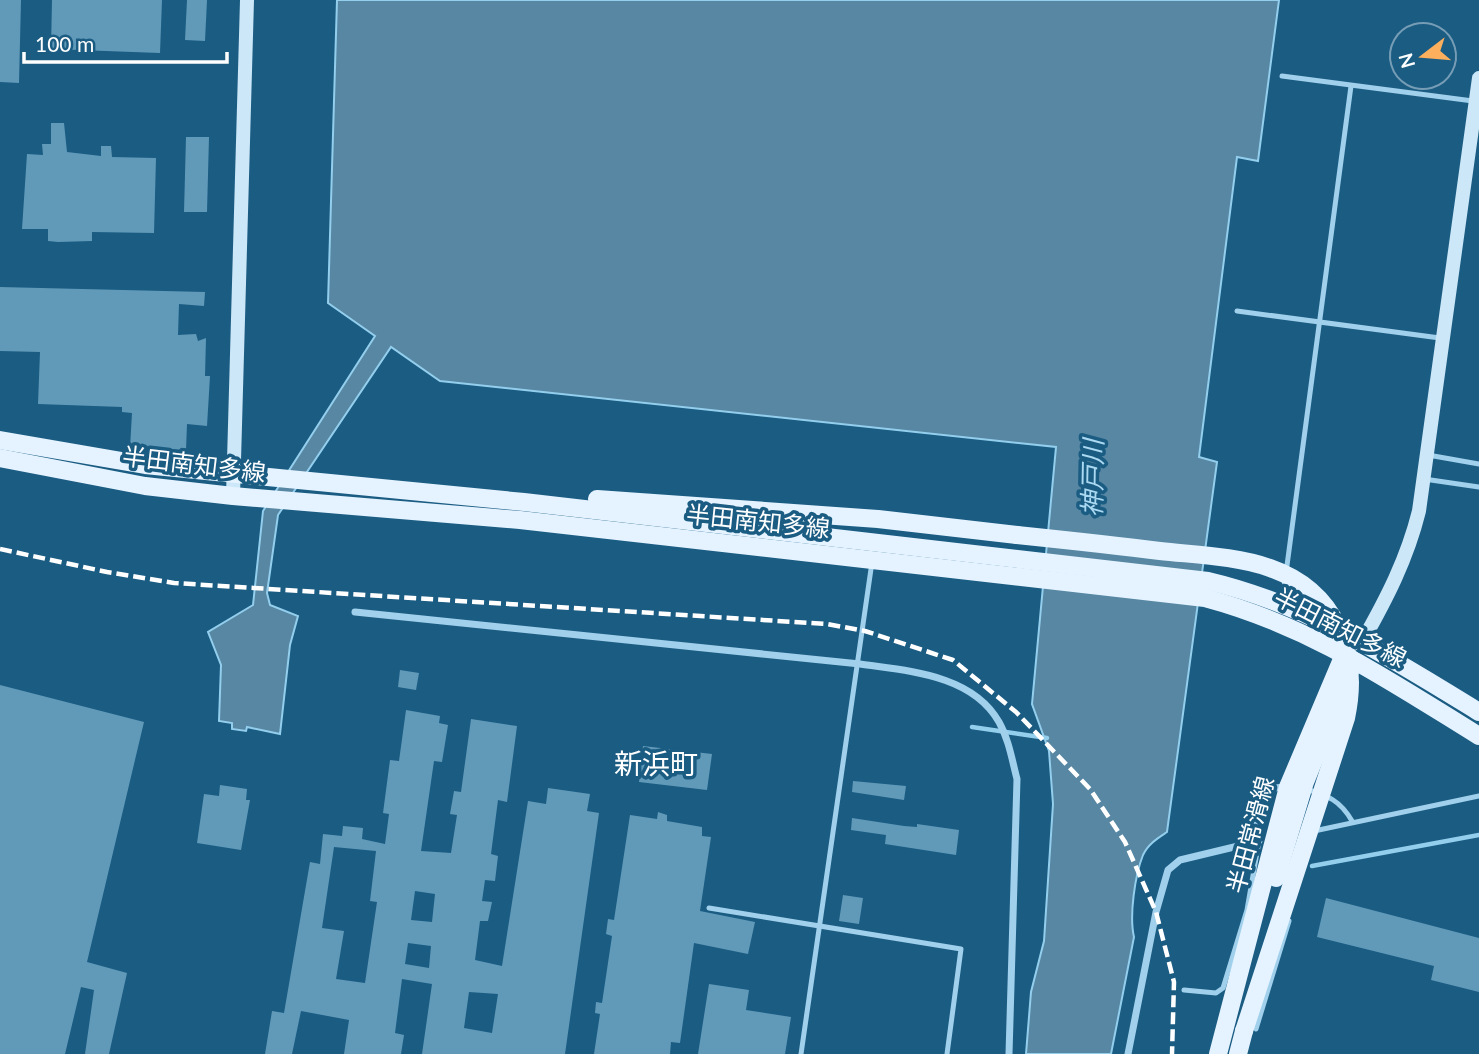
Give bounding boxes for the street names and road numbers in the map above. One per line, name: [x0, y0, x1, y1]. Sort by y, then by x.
street label: 半田南知多線: [121, 440, 267, 487]
street label: 半田南知多線: [685, 499, 831, 542]
street label: 半田南知多線: [1270, 581, 1411, 672]
street label: 半田常滑線: [1220, 773, 1279, 896]

